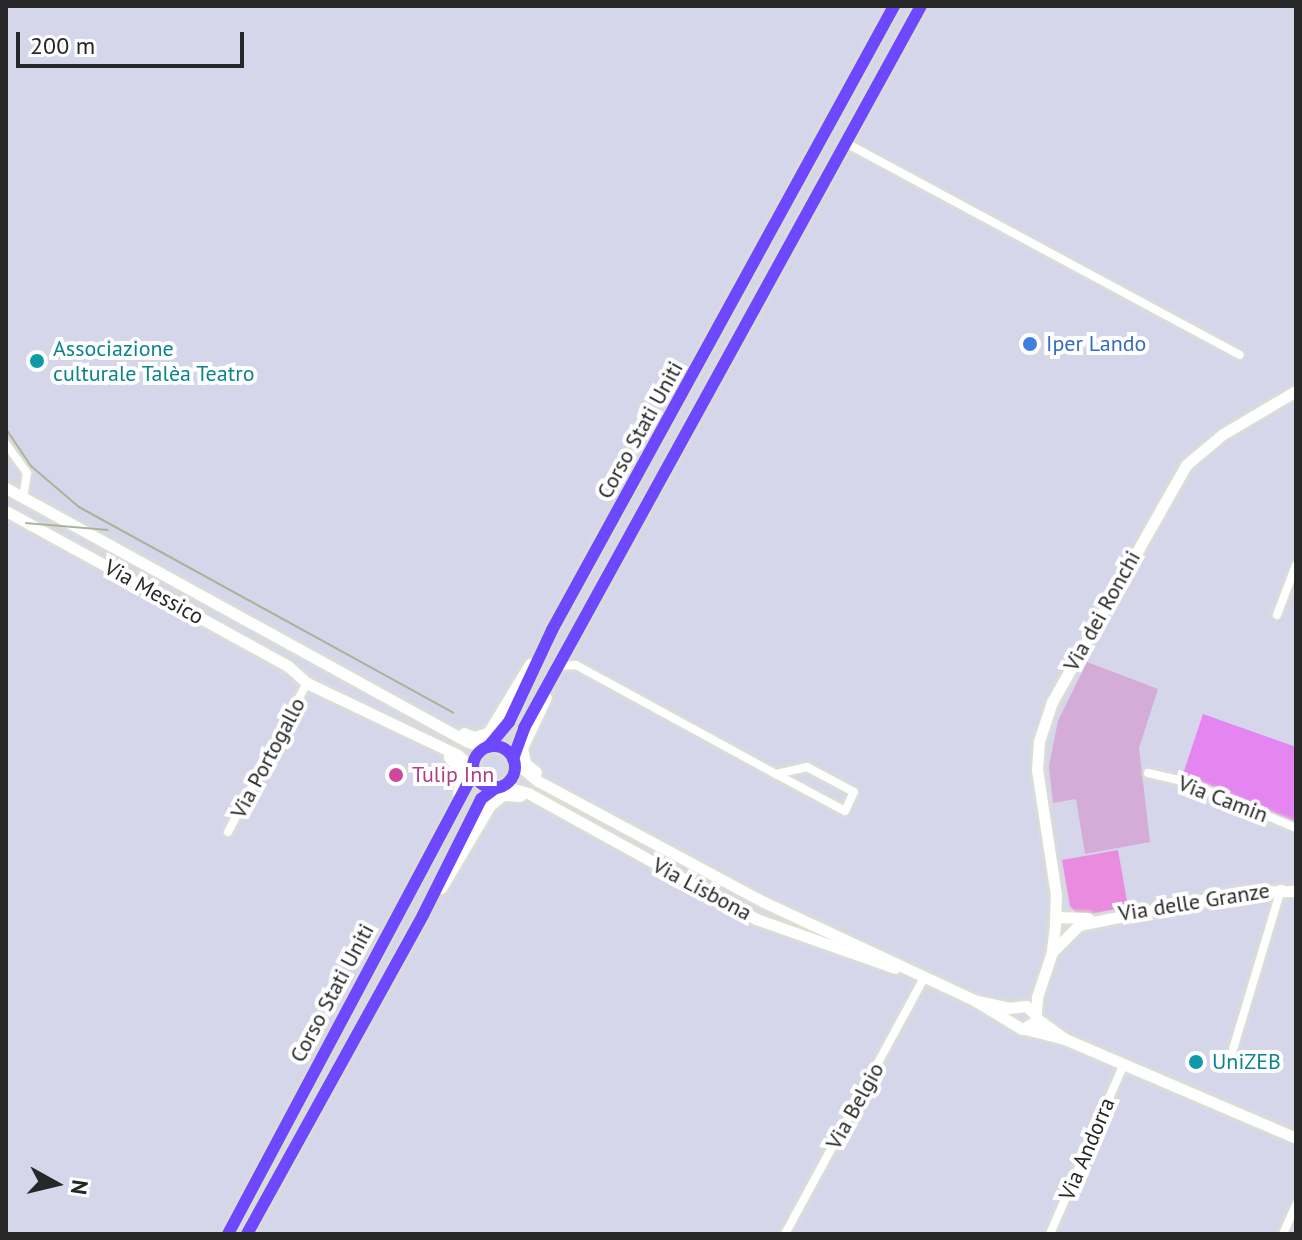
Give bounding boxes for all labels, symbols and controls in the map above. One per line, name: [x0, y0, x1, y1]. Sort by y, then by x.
scale bar: [20, 16, 248, 66]
text: 200 m: [30, 30, 95, 61]
place label: Iper Lando: [1046, 331, 1146, 357]
place label: Associazione culturale Talèa Teatro: [53, 335, 256, 386]
marker: Iper Lando: [1021, 335, 1039, 353]
marker: Associazione culturale Talèa Teatro: [28, 352, 46, 370]
street label: Corso Stati Uniti: [591, 357, 689, 503]
street label: Via dei Ronchi: [1058, 546, 1146, 676]
street label: Via Messico: [100, 554, 208, 630]
street label: Via Portogallo: [225, 693, 311, 823]
place label: Tulip Inn: [412, 762, 494, 788]
marker: Tulip Inn: [387, 766, 405, 784]
street label: Via Camin: [1174, 770, 1272, 828]
street label: Via Lisbona: [648, 852, 756, 926]
street label: Via delle Granze: [1117, 877, 1271, 927]
street label: Corso Stati Uniti: [284, 919, 380, 1067]
place label: UniZEB: [1212, 1049, 1281, 1075]
marker: UniZEB: [1187, 1053, 1205, 1071]
street label: Via Belgio: [820, 1058, 890, 1154]
street label: Via Andorra: [1053, 1093, 1121, 1205]
north arrow: [16, 1144, 96, 1224]
text: N: [65, 1178, 95, 1196]

